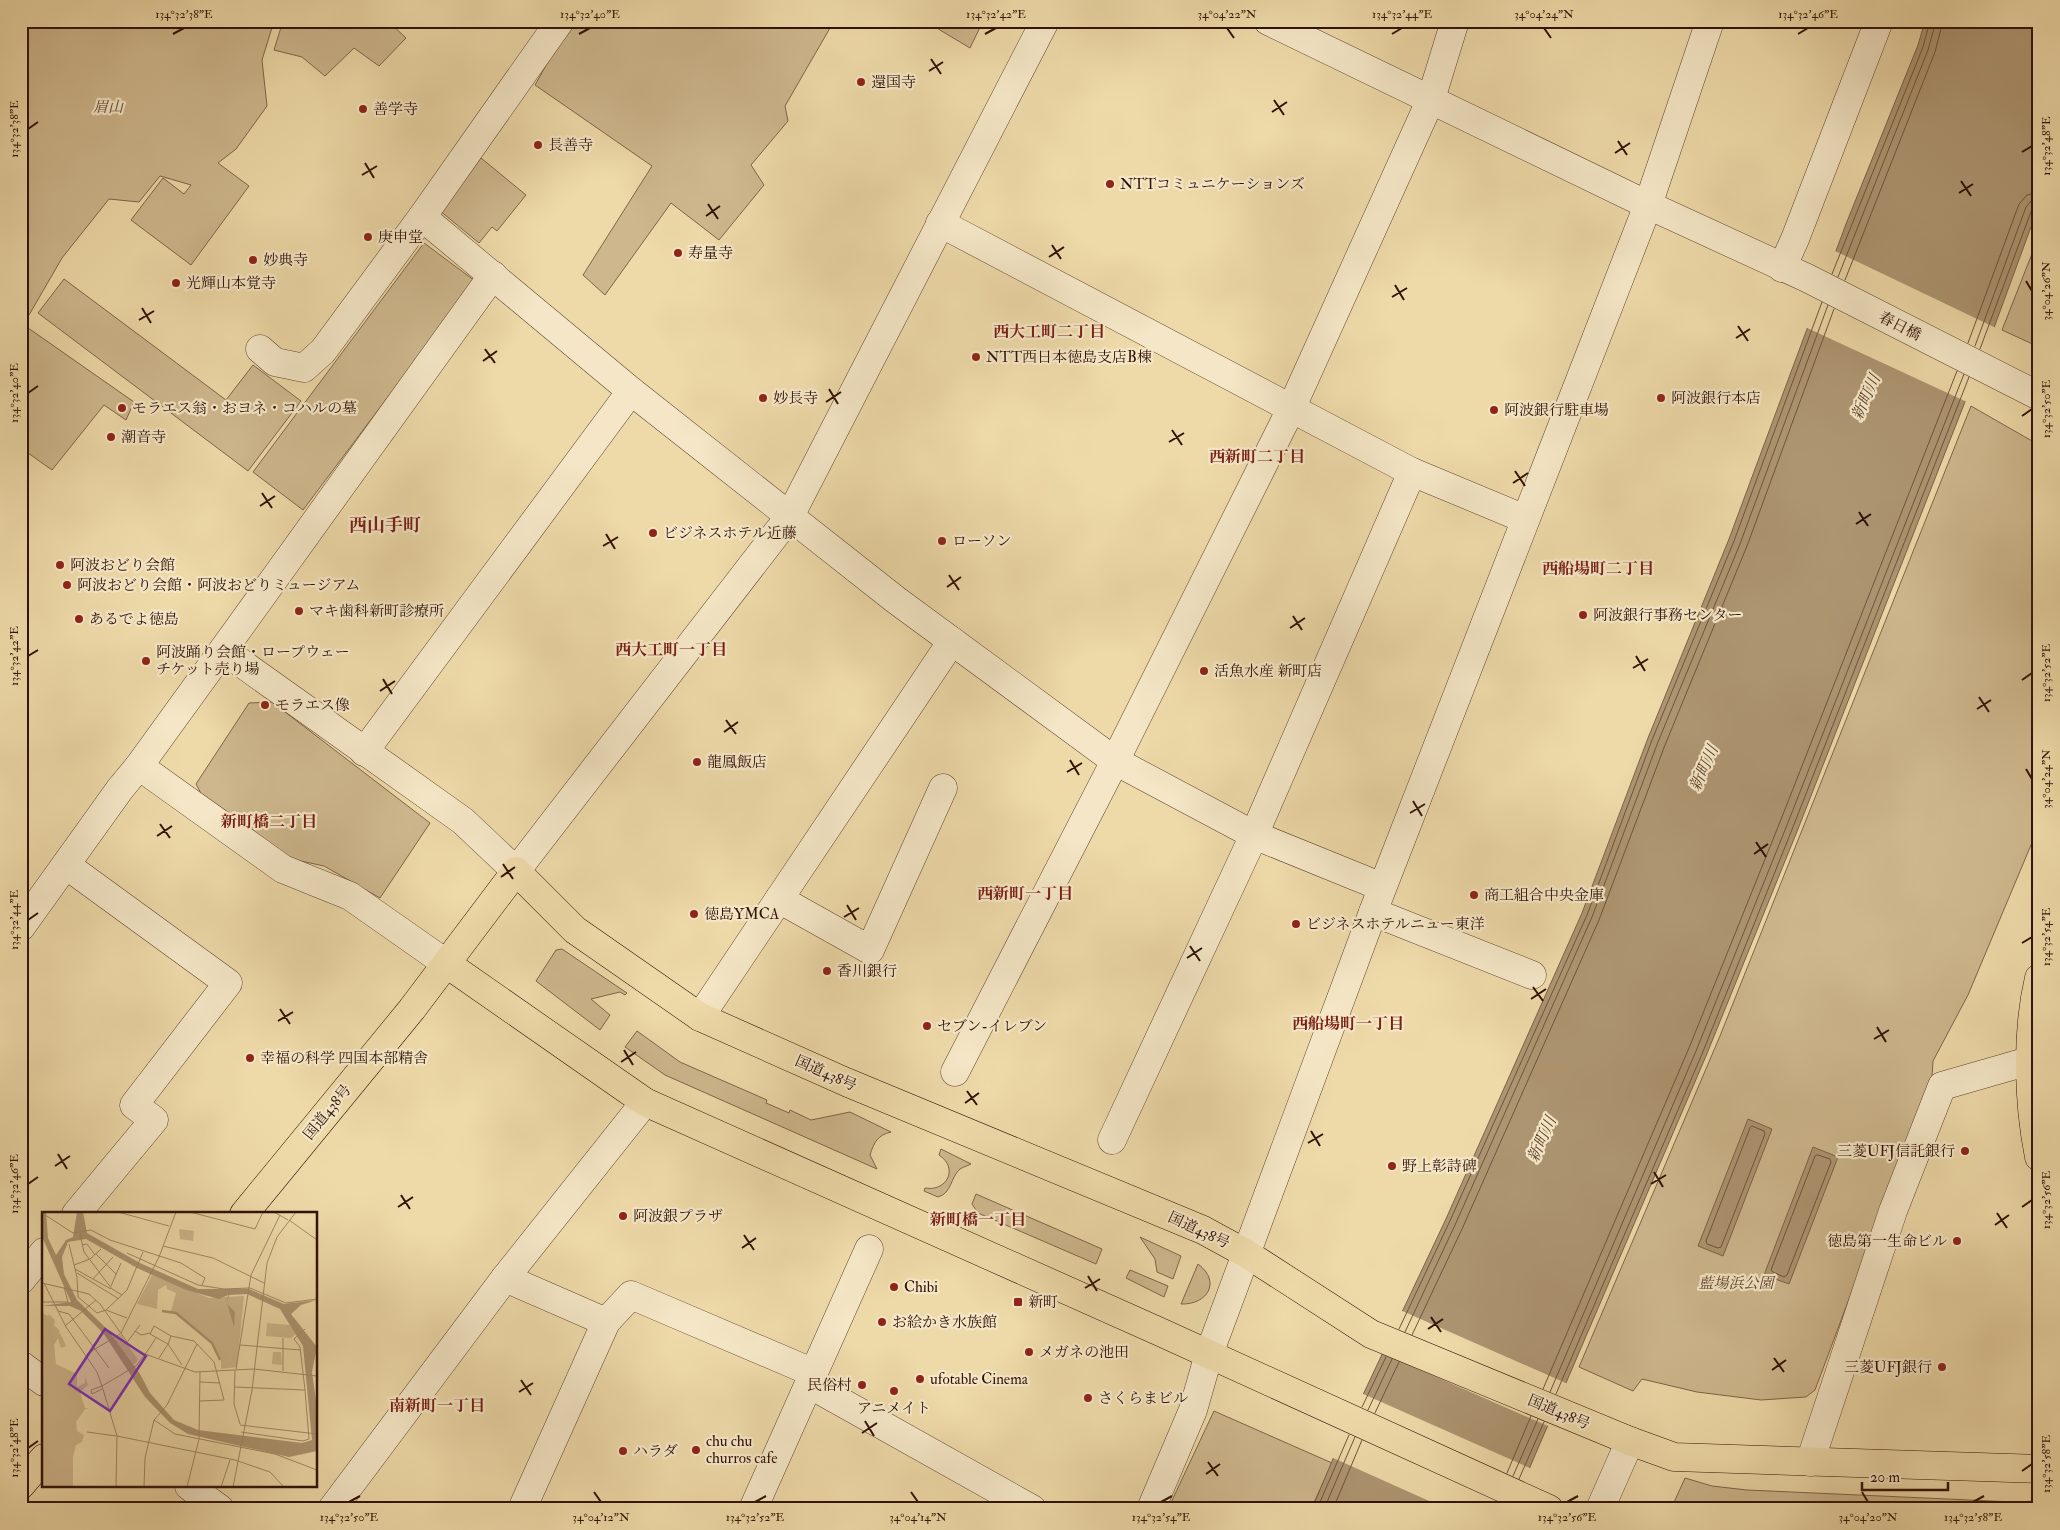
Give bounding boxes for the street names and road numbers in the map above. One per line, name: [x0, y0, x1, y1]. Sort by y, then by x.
street label: 春日橋: [1875, 308, 1924, 345]
street label: 国道438号: [792, 1051, 860, 1096]
street label: 国道438号: [299, 1081, 356, 1144]
street label: 国道438号: [1165, 1208, 1233, 1253]
street label: 国道438号: [1525, 1391, 1593, 1434]

